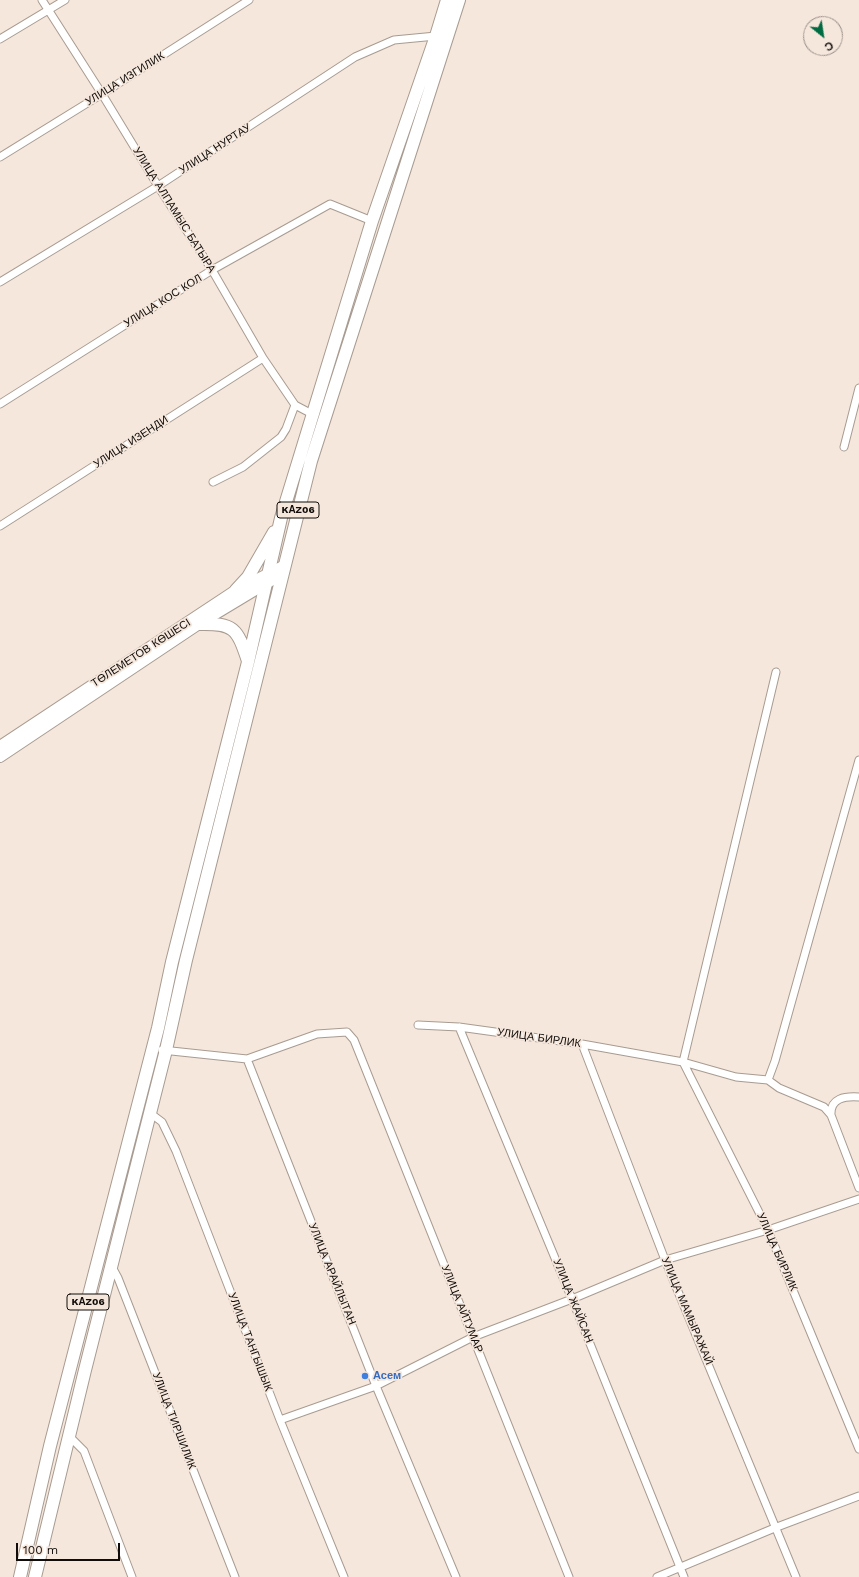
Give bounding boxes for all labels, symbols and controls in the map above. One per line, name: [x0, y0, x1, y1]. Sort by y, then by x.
north arrow: [803, 16, 843, 56]
text: С: [822, 38, 835, 54]
street label: УЛИЦА ИЗГИЛИК: [83, 49, 167, 109]
street label: УЛИЦА НУРТАУ: [177, 121, 253, 177]
street label: УЛИЦА АЛПАМЫС БАТЫРА: [130, 145, 218, 275]
street label: УЛИЦА КОС КОЛ: [122, 272, 204, 330]
street label: УЛИЦА ИЗЕНДИ: [91, 413, 171, 471]
road number: KАZ06: [277, 502, 319, 518]
street label: ТӨЛЕМЕТОВ КӨШЕСІ: [89, 616, 193, 690]
street label: УЛИЦА БИРЛИК: [496, 1026, 582, 1050]
street label: УЛИЦА БИРЛИК: [754, 1211, 800, 1293]
street label: УЛИЦА АРАЙЛЫТАН: [306, 1221, 358, 1327]
street label: УЛИЦА МАМЫРАЖАЙ: [658, 1255, 716, 1367]
street label: УЛИЦА ЖАЙСАН: [550, 1257, 596, 1345]
street label: УЛИЦА АЙТУМАР: [438, 1263, 486, 1355]
street label: УЛИЦА ТАНГЫШЫК: [225, 1291, 275, 1393]
road number: KАZ06: [67, 1294, 109, 1310]
place label: Асем: [373, 1369, 401, 1383]
street label: УЛИЦА ТИРШИЛИК: [149, 1371, 199, 1471]
marker: Асем: [360, 1371, 370, 1381]
scale bar: [18, 1535, 122, 1561]
text: 100 m: [23, 1543, 58, 1557]

